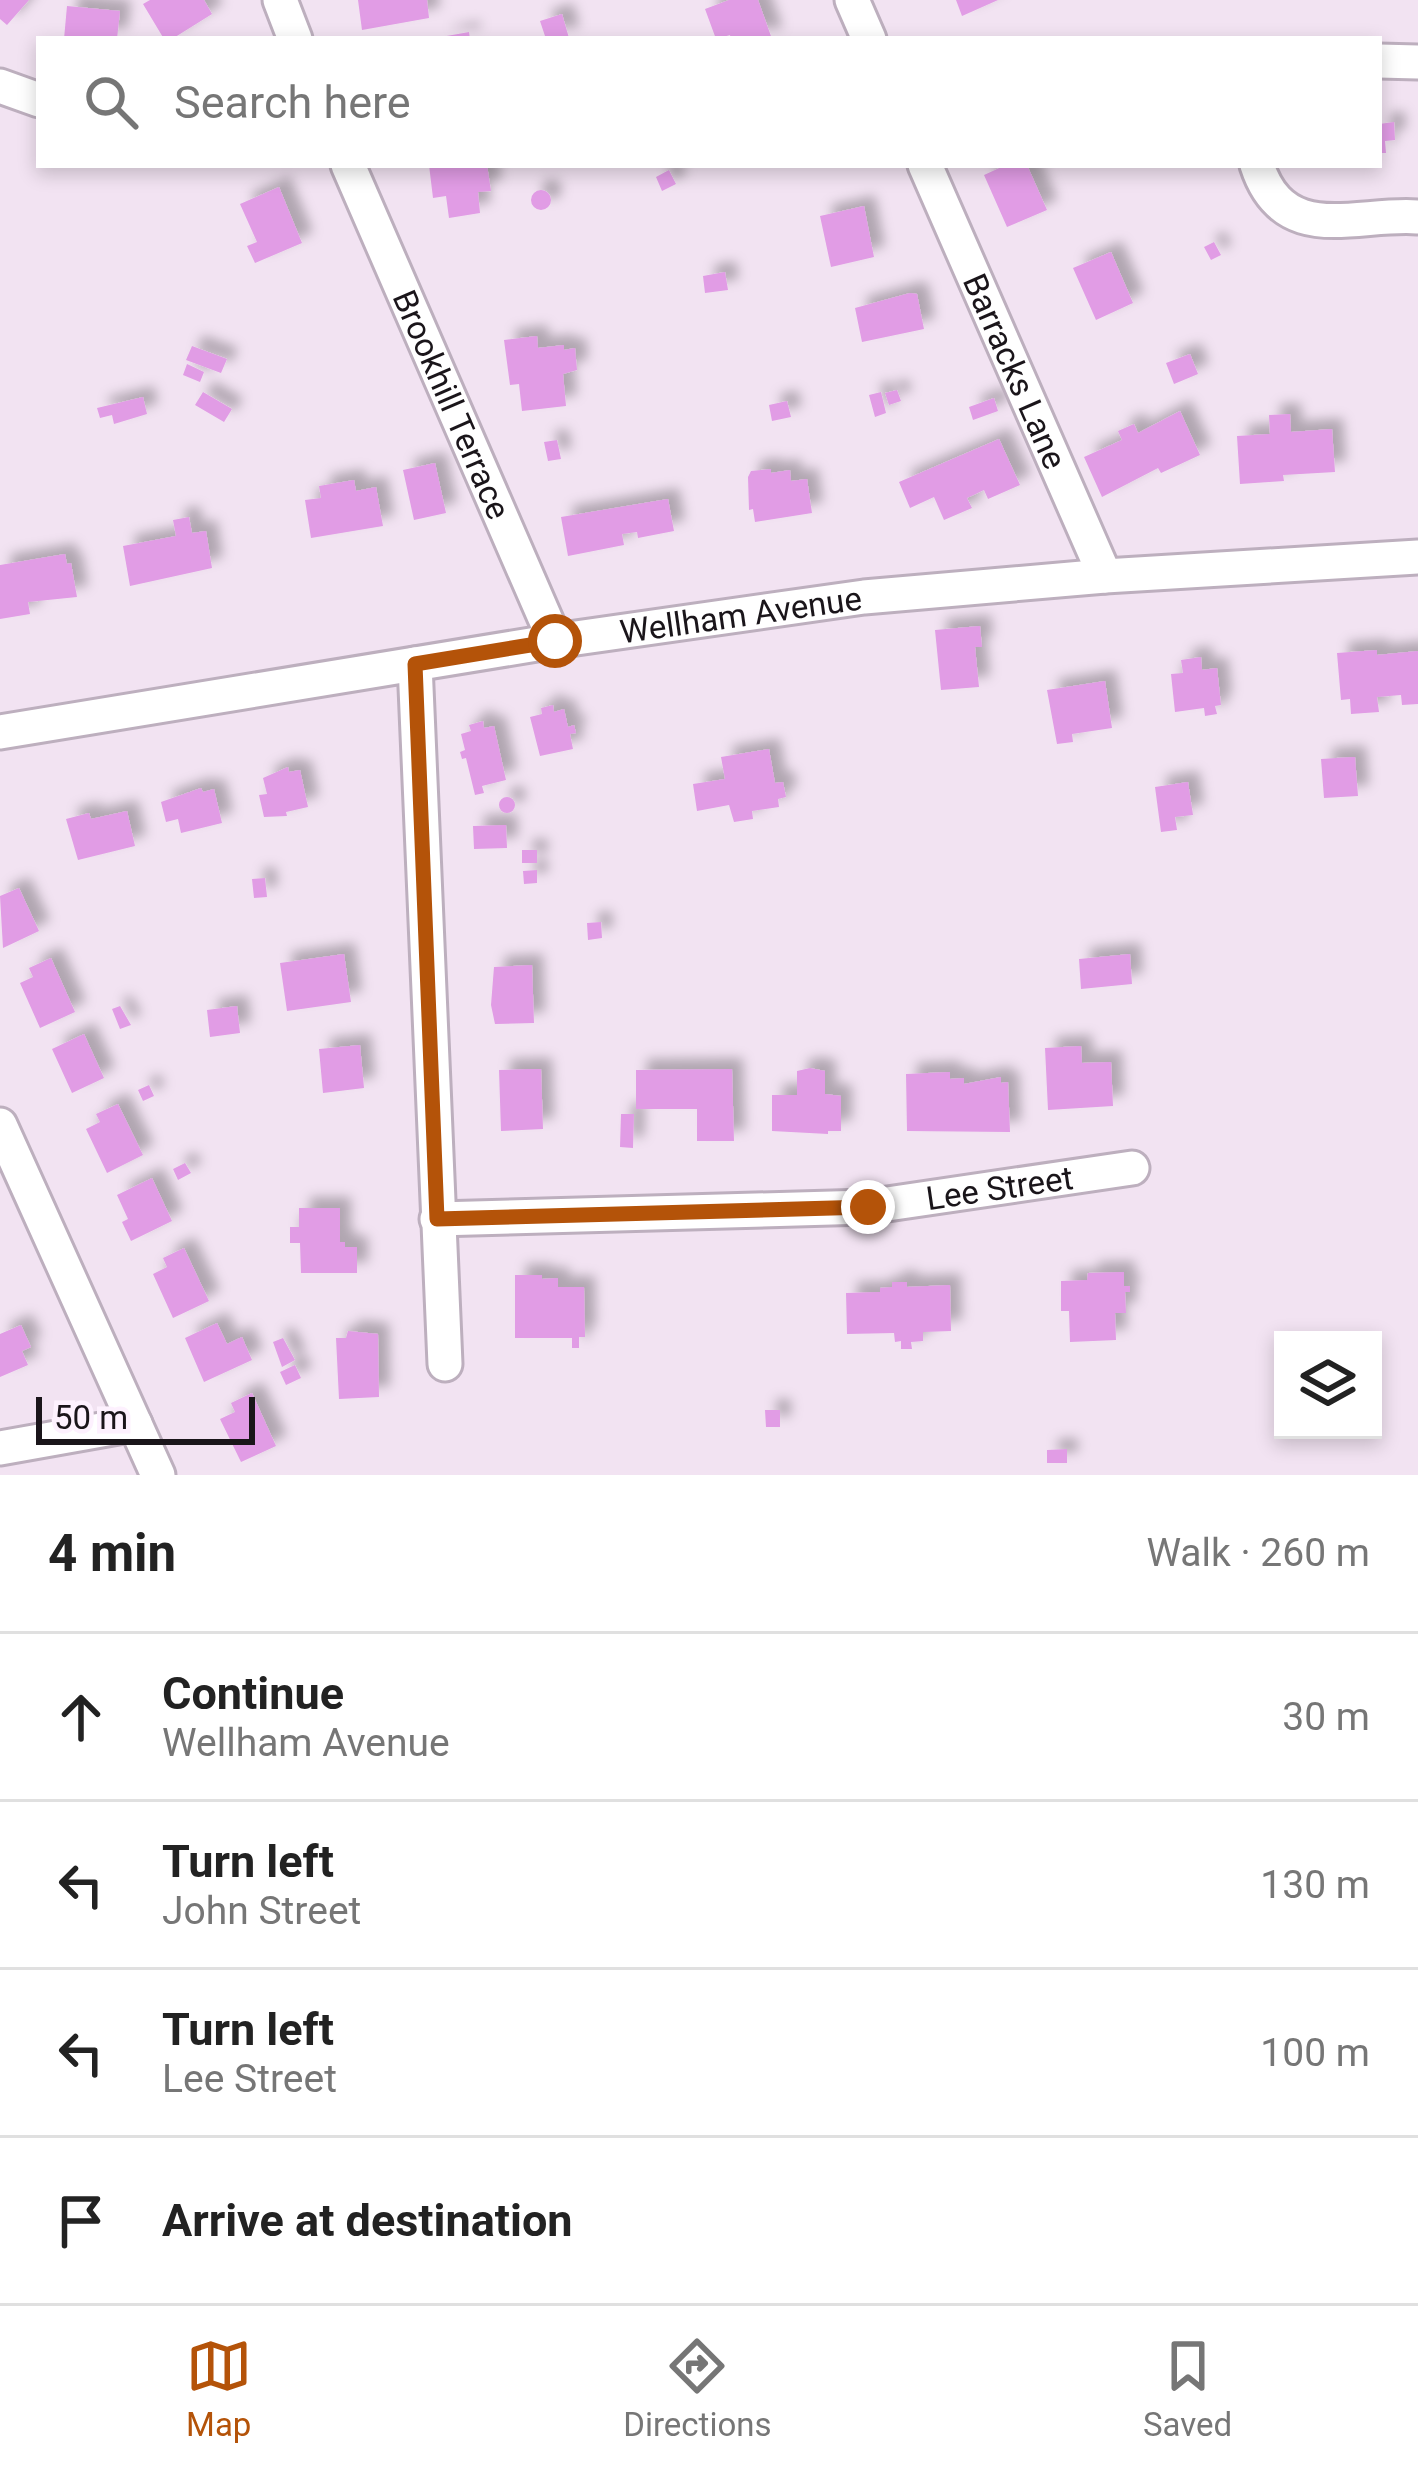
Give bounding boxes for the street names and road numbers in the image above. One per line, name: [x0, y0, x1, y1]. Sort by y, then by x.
street label: Barracks Lane: [955, 268, 1075, 475]
street label: Brookhill Terrace: [385, 284, 519, 525]
street label: Wellham Avenue: [617, 578, 864, 651]
street label: Lee Street: [923, 1157, 1075, 1218]

